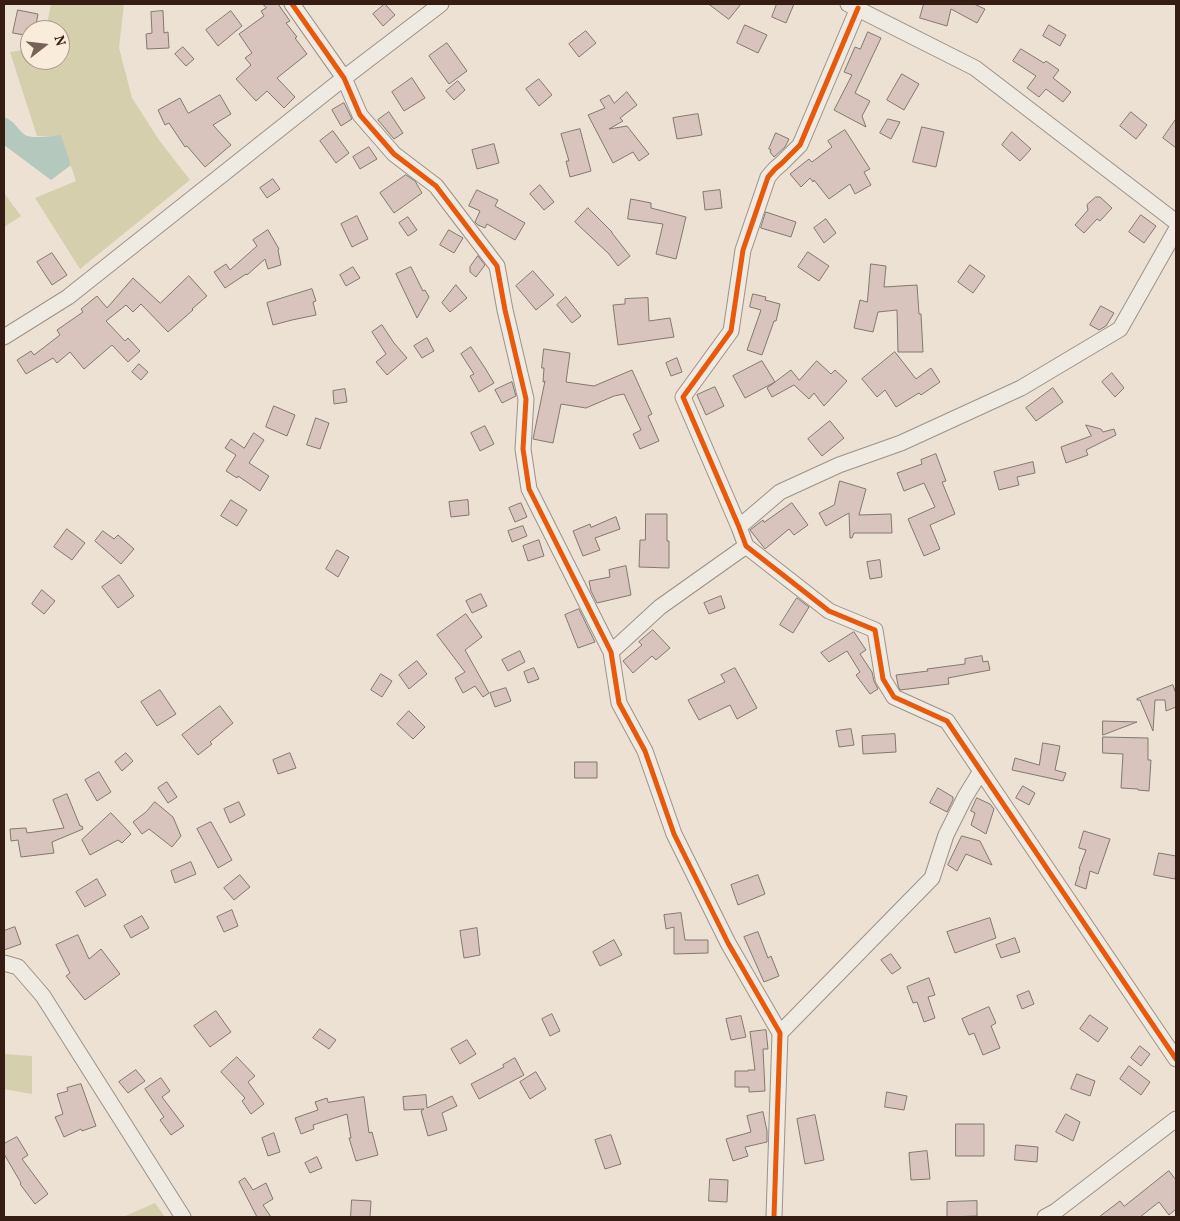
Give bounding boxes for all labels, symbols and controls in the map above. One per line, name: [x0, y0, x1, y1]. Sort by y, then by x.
north arrow: [20, 20, 70, 70]
text: N: [48, 33, 69, 49]

